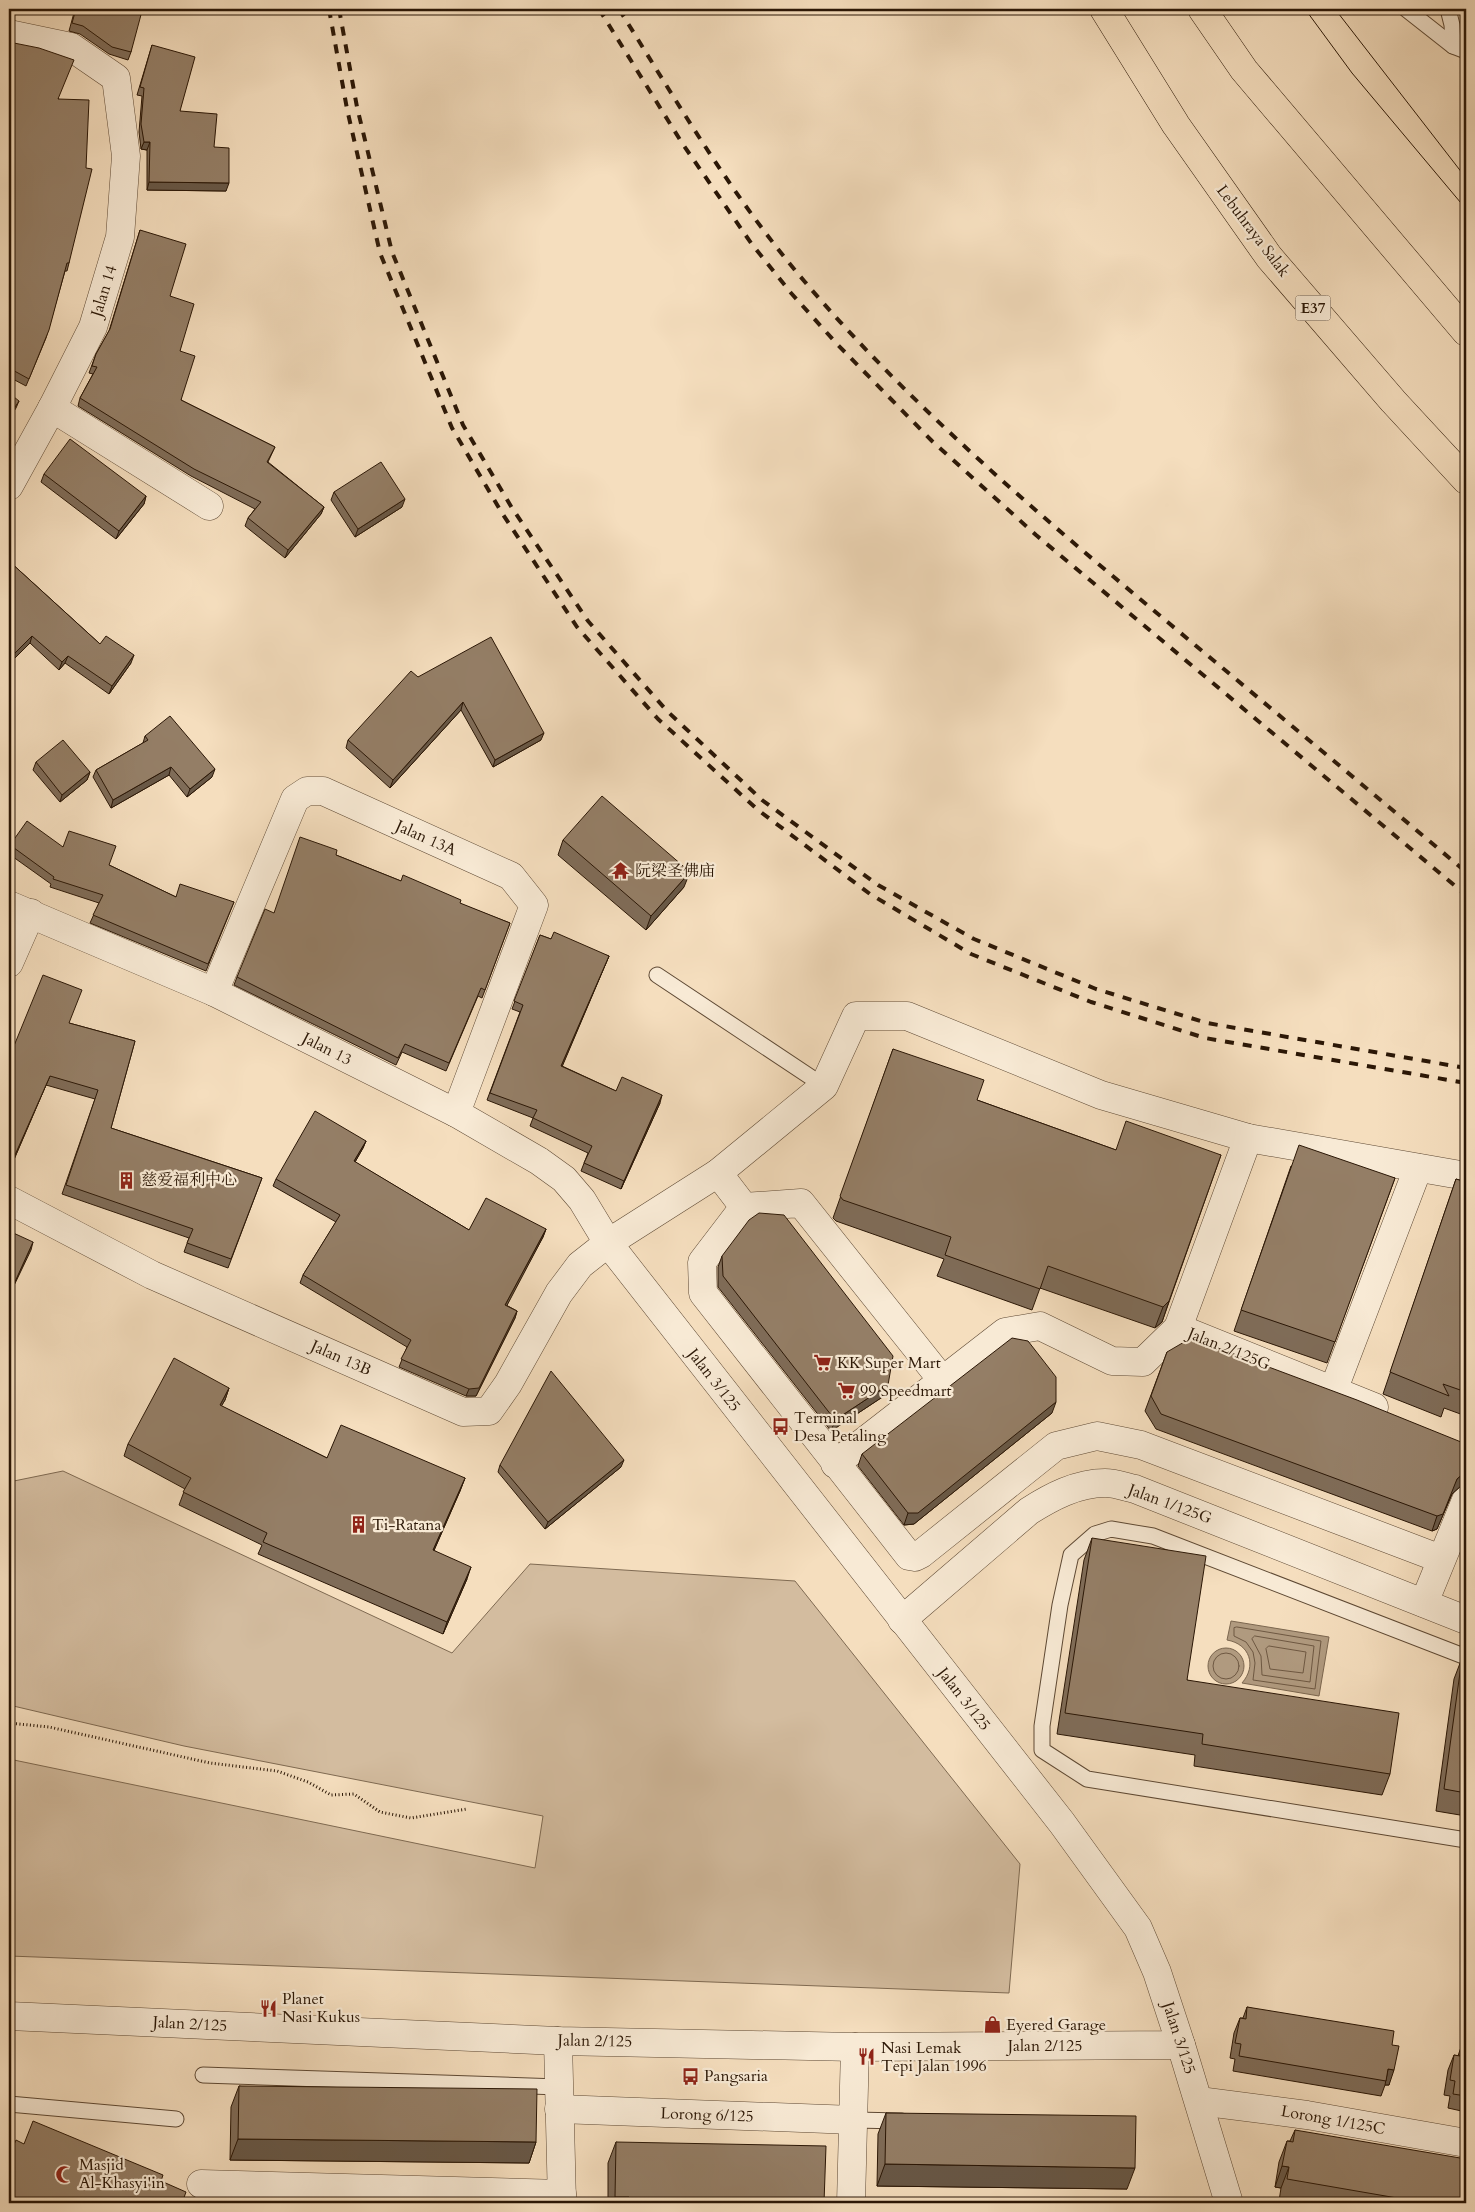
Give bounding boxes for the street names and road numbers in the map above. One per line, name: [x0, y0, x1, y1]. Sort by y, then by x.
street label: Lebuhraya Salak: [1211, 180, 1295, 282]
street label: Jalan 14: [85, 262, 122, 322]
road number: E37: [1296, 296, 1330, 320]
street label: Jalan 13A: [390, 814, 460, 861]
street label: Jalan 13: [297, 1026, 356, 1071]
street label: Jalan 2/125G: [1183, 1322, 1274, 1376]
street label: Jalan 13B: [305, 1334, 375, 1381]
street label: Jalan 3/125: [681, 1342, 746, 1416]
street label: Jalan 1/125G: [1123, 1478, 1215, 1529]
street label: Jalan 3/125: [931, 1661, 996, 1735]
street label: Jalan 3/125: [1156, 1997, 1201, 2077]
street label: Jalan 2/125: [150, 2011, 228, 2037]
street label: Jalan 2/125: [555, 2029, 633, 2053]
street label: Jalan 2/125: [1006, 2035, 1082, 2057]
street label: Lorong 1/125C: [1279, 2100, 1387, 2140]
street label: Lorong 6/125: [660, 2102, 754, 2128]

